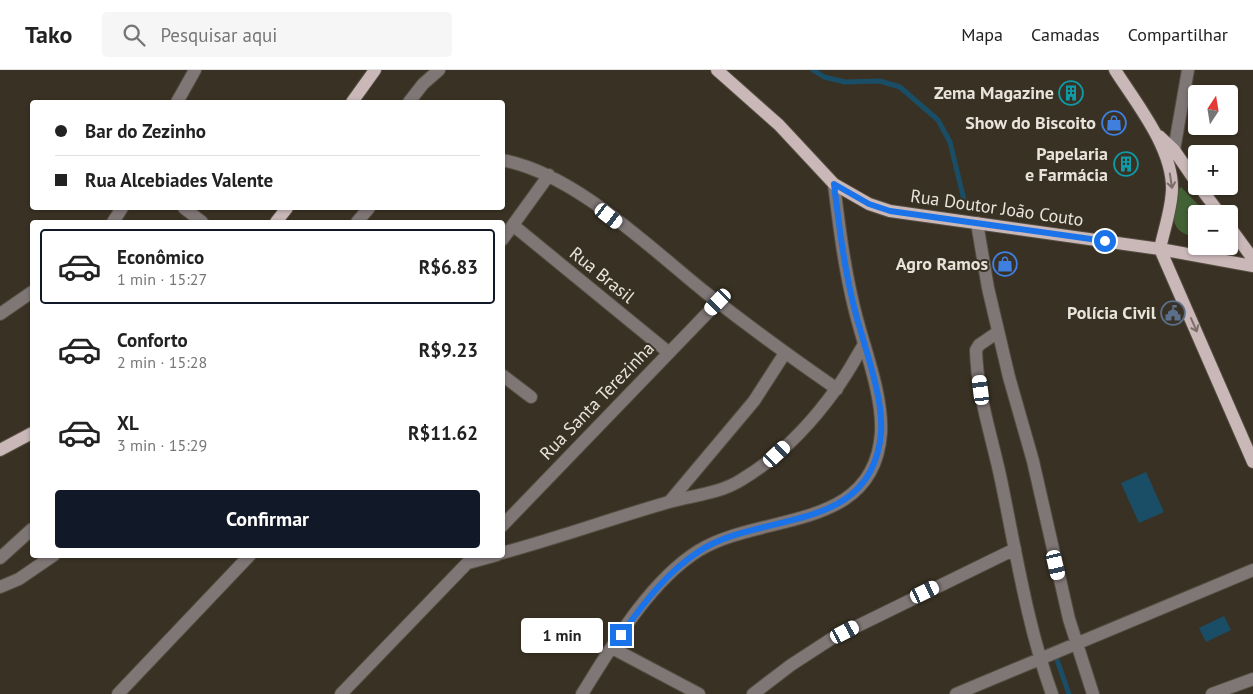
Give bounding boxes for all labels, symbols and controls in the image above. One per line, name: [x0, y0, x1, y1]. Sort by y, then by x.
search box: [102, 12, 452, 57]
text: Tako: [25, 19, 72, 50]
icon: search: [120, 21, 148, 49]
text: Pesquisar aqui: [160, 23, 277, 47]
text: Mapa: [961, 23, 1003, 46]
text: Camadas: [1031, 23, 1100, 46]
text: Compartilhar: [1128, 23, 1228, 46]
building icon: Zema Magazine: [1058, 80, 1084, 106]
place label: Zema Magazine: [934, 81, 1054, 104]
north arrow: [1188, 85, 1238, 135]
map controls: [1188, 85, 1238, 255]
shop icon: Show do Biscoito: [1101, 110, 1127, 136]
place label: Show do Biscoito: [965, 111, 1096, 134]
text: Bar do Zezinho: [85, 119, 206, 143]
place label: Papelaria e Farmácia: [1025, 142, 1108, 186]
button: +: [1188, 145, 1238, 195]
building icon: Papelaria e Farmácia: [1113, 151, 1139, 177]
text: Rua Alcebiades Valente: [85, 168, 273, 192]
one-way arrow: [1166, 173, 1176, 189]
street label: Rua Doutor João Couto: [909, 184, 1085, 231]
car: [592, 201, 625, 231]
button: −: [1188, 205, 1238, 255]
route start: [1094, 230, 1116, 252]
street label: Rua Brasil: [565, 241, 640, 308]
icon: car: [57, 244, 102, 289]
text: Econômico: [117, 245, 204, 269]
shop icon: Agro Ramos: [992, 251, 1018, 277]
place label: Agro Ramos: [896, 252, 988, 275]
text: R$6.83: [419, 255, 478, 279]
text: 1 min · 15:27: [117, 269, 207, 289]
car: [702, 286, 733, 318]
public building icon: Polícia Civil: [1160, 300, 1186, 326]
place label: Polícia Civil: [1067, 301, 1157, 324]
one-way arrow: [1189, 317, 1199, 332]
icon: car: [57, 327, 102, 372]
text: Conforto: [117, 328, 188, 352]
street label: Rua Santa Terezinha: [535, 337, 659, 464]
text: R$9.23: [419, 338, 478, 362]
text: 2 min · 15:28: [117, 352, 207, 372]
car: [971, 374, 990, 406]
icon: car: [57, 410, 102, 455]
text: XL: [117, 411, 139, 435]
text: R$11.62: [408, 421, 478, 445]
text: 3 min · 15:29: [117, 435, 207, 455]
car: [760, 438, 793, 470]
button: Confirmar: [55, 490, 480, 548]
car: [1045, 549, 1066, 581]
car: [908, 579, 941, 605]
callout: 1 min: [521, 618, 604, 652]
car: [828, 618, 861, 646]
route end: [610, 624, 632, 646]
text: 1 min: [542, 625, 582, 645]

